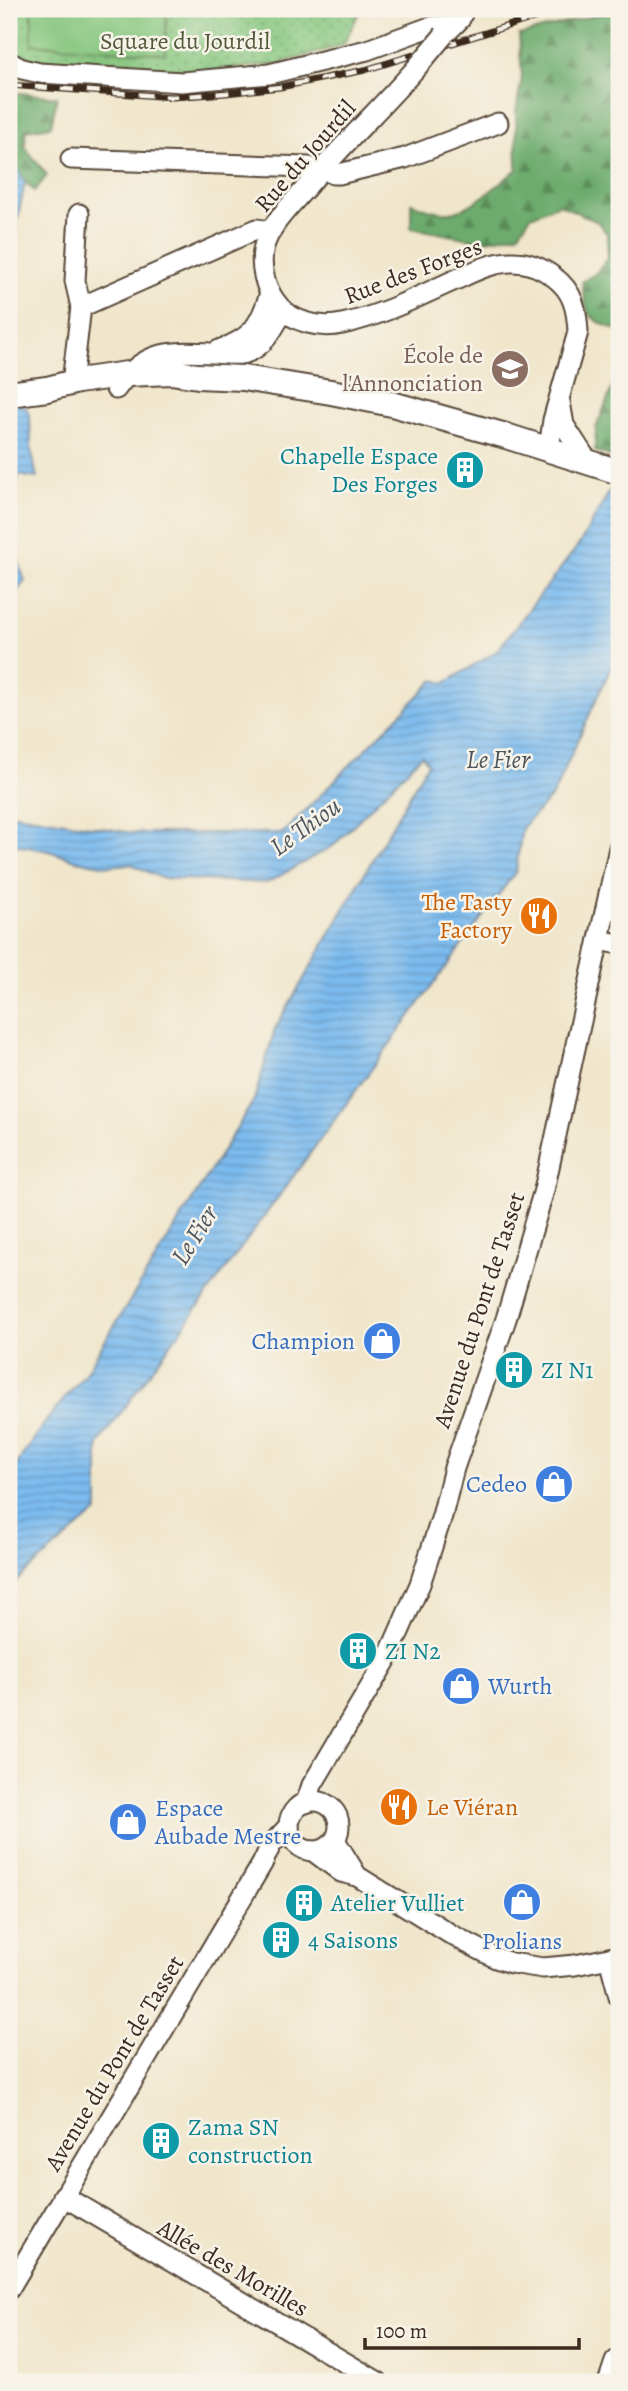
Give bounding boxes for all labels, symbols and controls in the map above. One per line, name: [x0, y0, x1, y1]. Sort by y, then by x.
park label: Square du Jourdil: [100, 25, 270, 57]
street label: Rue du Jourdil: [247, 93, 363, 219]
street label: Rue des Forges: [339, 230, 487, 312]
place label: École de l'Annonciation: [342, 339, 483, 399]
school or university icon: École de l'Annonciation: [489, 348, 531, 390]
place label: Chapelle Espace Des Forges: [280, 440, 438, 500]
building icon: Chapelle Espace Des Forges: [444, 449, 486, 491]
water label: Le Fier: [466, 742, 531, 777]
water label: Le Thiou: [263, 789, 348, 864]
place label: The Tasty Factory: [421, 886, 512, 946]
restaurant icon: The Tasty Factory: [518, 895, 560, 937]
street label: Avenue du Pont de Tasset: [425, 1188, 532, 1433]
water label: Le Fier: [163, 1198, 227, 1272]
shop icon: Champion: [361, 1320, 403, 1362]
place label: Champion: [251, 1325, 355, 1357]
building icon: ZI N1: [493, 1349, 535, 1391]
place label: ZI N1: [541, 1354, 594, 1386]
shop icon: Cedeo: [533, 1463, 575, 1505]
place label: Cedeo: [466, 1468, 527, 1500]
building icon: ZI N2: [337, 1630, 379, 1672]
place label: ZI N2: [385, 1635, 441, 1667]
shop icon: Wurth: [440, 1665, 482, 1707]
place label: Wurth: [487, 1670, 552, 1702]
restaurant icon: Le Viéran: [378, 1786, 420, 1828]
place label: Le Viéran: [426, 1791, 518, 1823]
place label: Espace Aubade Mestre: [154, 1792, 301, 1852]
shop icon: Espace Aubade Mestre: [107, 1801, 149, 1843]
shop icon: Prolians: [501, 1881, 543, 1923]
building icon: Atelier Vulliet: [283, 1882, 325, 1924]
place label: Atelier Vulliet: [330, 1887, 465, 1919]
building icon: 4 Saisons: [260, 1919, 302, 1961]
place label: 4 Saisons: [308, 1924, 398, 1956]
place label: Prolians: [482, 1925, 562, 1957]
street label: Avenue du Pont de Tasset: [36, 1949, 191, 2178]
place label: Zama SN construction: [188, 2111, 313, 2171]
building icon: Zama SN construction: [140, 2120, 182, 2162]
street label: Allée des Morilles: [151, 2211, 314, 2324]
scale bar: [365, 2307, 579, 2351]
text: 100 m: [376, 2317, 427, 2345]

